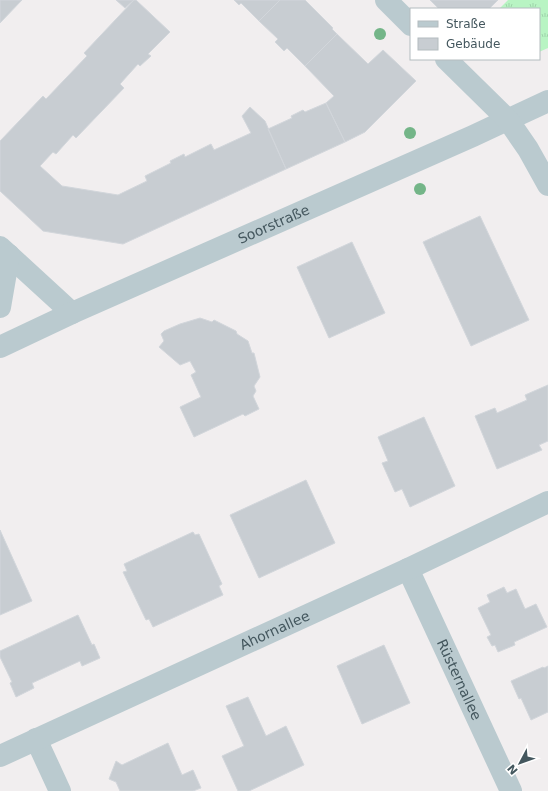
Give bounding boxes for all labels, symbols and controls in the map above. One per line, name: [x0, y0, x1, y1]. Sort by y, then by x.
legend: [410, 8, 540, 60]
text: Straße: [446, 17, 486, 31]
text: Gebäude: [446, 37, 500, 51]
street label: Soorstraße: [235, 201, 312, 247]
street label: Ahornallee: [237, 607, 312, 653]
street label: Rüsternallee: [434, 637, 485, 723]
north arrow: [500, 743, 540, 783]
text: N: [505, 761, 521, 777]

